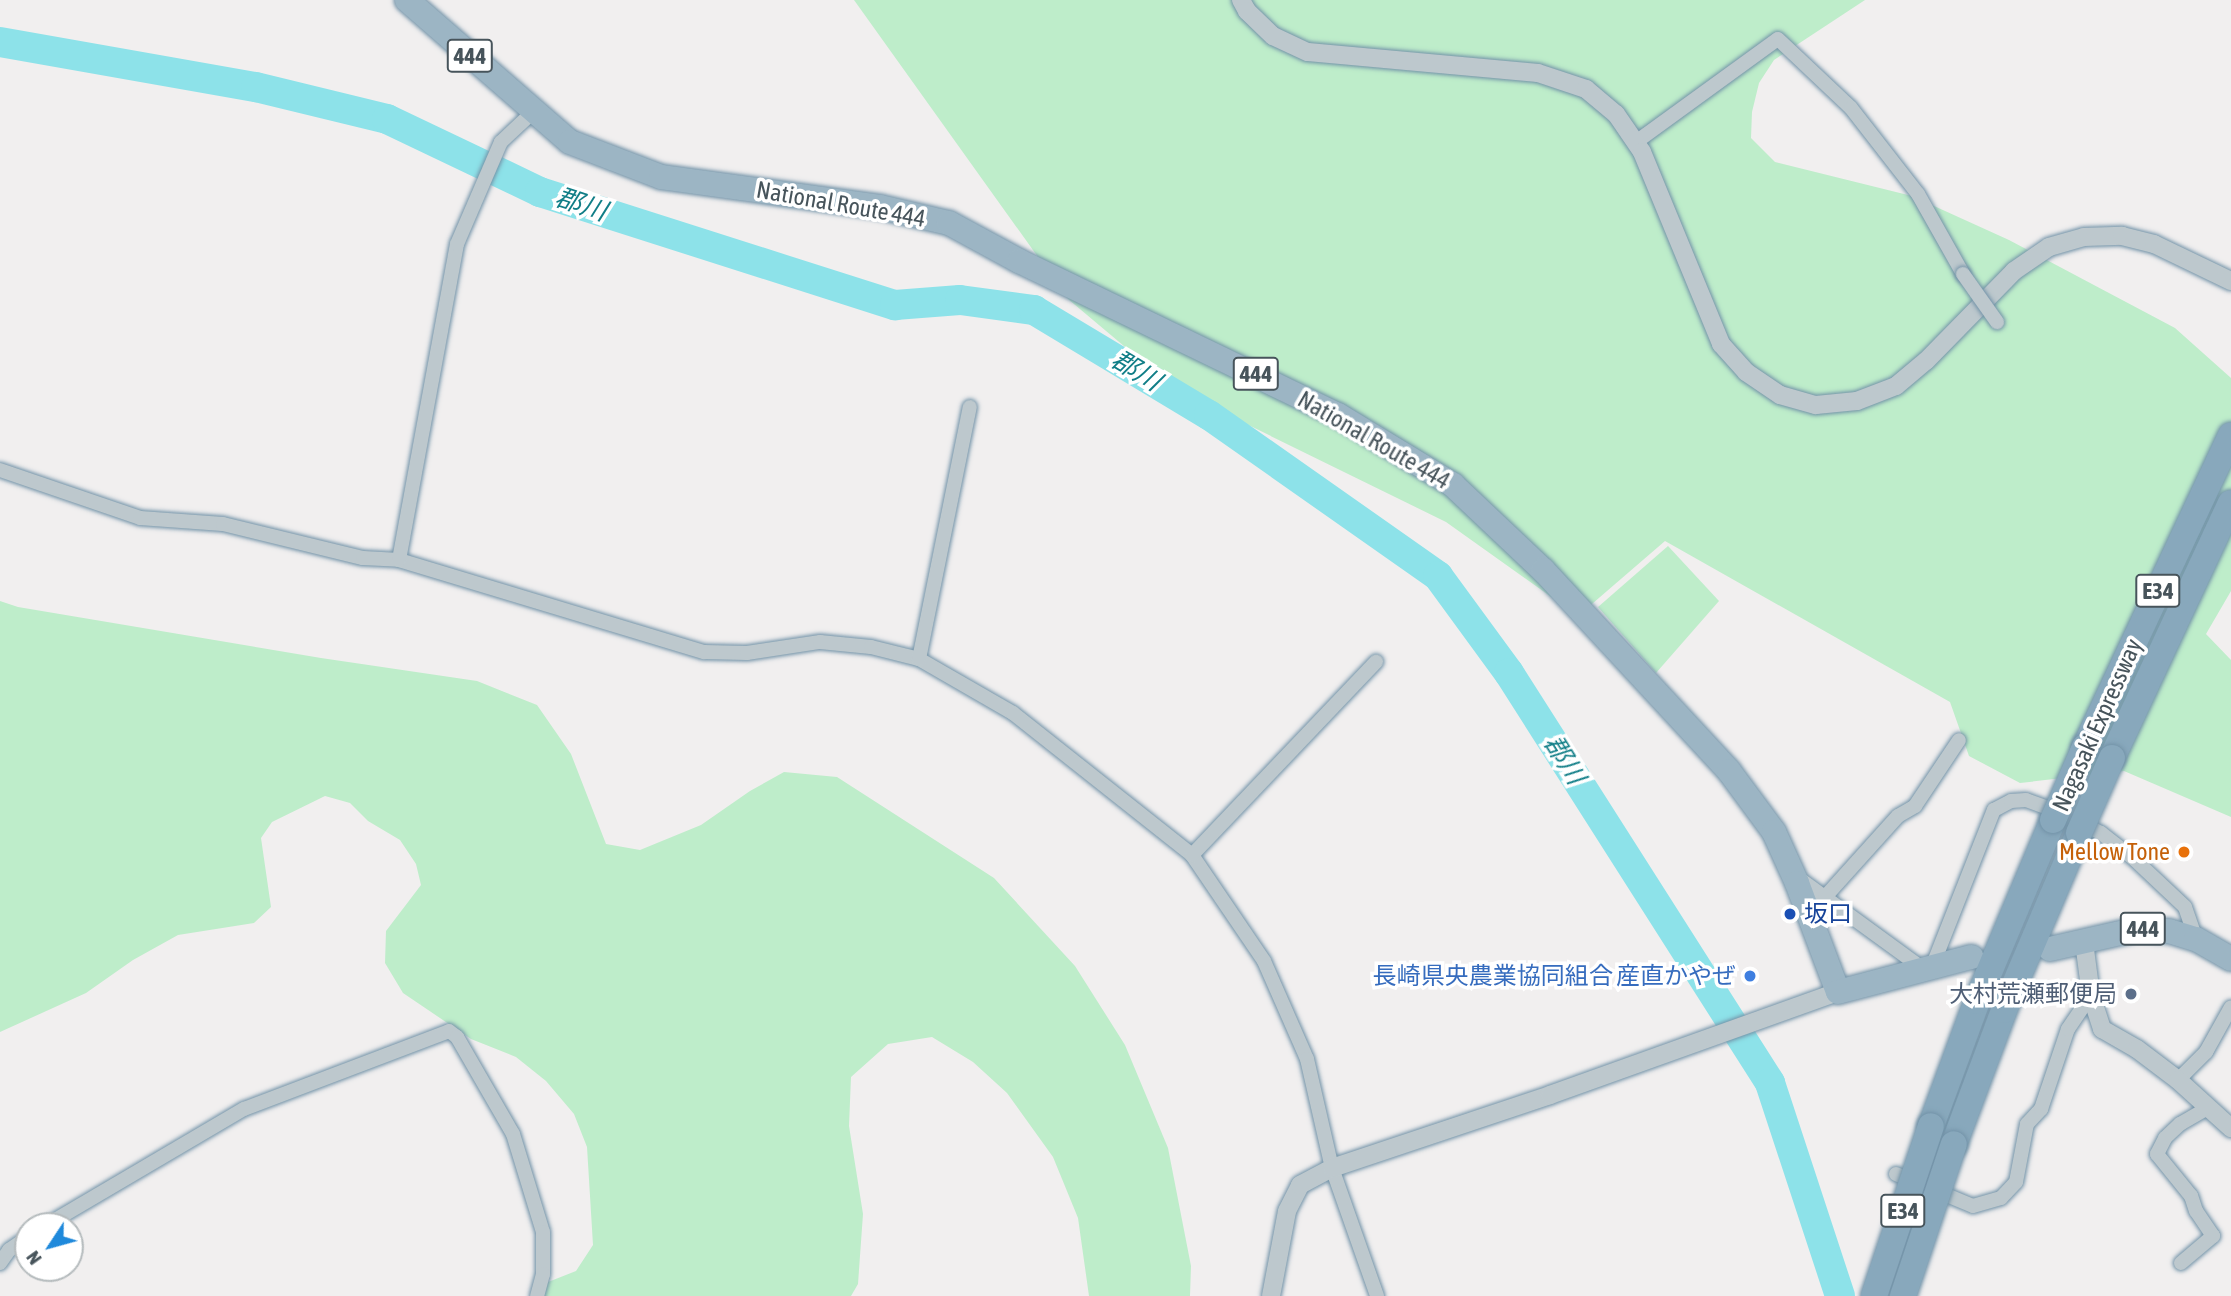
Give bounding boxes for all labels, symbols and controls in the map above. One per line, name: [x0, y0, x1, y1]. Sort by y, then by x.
road number: 444: [446, 36, 494, 76]
street label: National Route 444: [754, 175, 928, 233]
water label: 郡川: [551, 182, 611, 228]
water label: 郡川: [1106, 344, 1166, 398]
road number: 444: [1232, 354, 1280, 394]
street label: National Route 444: [1293, 385, 1455, 495]
road number: E34: [2135, 572, 2181, 610]
street label: Nagasaki Expressway: [2046, 634, 2148, 816]
water label: 郡川: [1537, 730, 1591, 790]
place label: Mellow Tone: [2059, 838, 2170, 866]
marker: Mellow Tone: [2176, 844, 2192, 860]
place label: 坂口: [1804, 900, 1852, 928]
marker: 坂口: [1782, 906, 1798, 922]
road number: 444: [2118, 910, 2168, 948]
place label: 長崎県央農業協同組合 産直かやぜ: [1373, 962, 1736, 990]
marker: 長崎県央農業協同組合 産直かやぜ: [1742, 968, 1758, 984]
place label: 大村荒瀬郵便局: [1949, 980, 2117, 1008]
marker: 大村荒瀬郵便局: [2123, 986, 2139, 1002]
road number: E34: [1880, 1192, 1926, 1230]
north arrow: [14, 1212, 84, 1282]
text: N: [21, 1247, 46, 1269]

